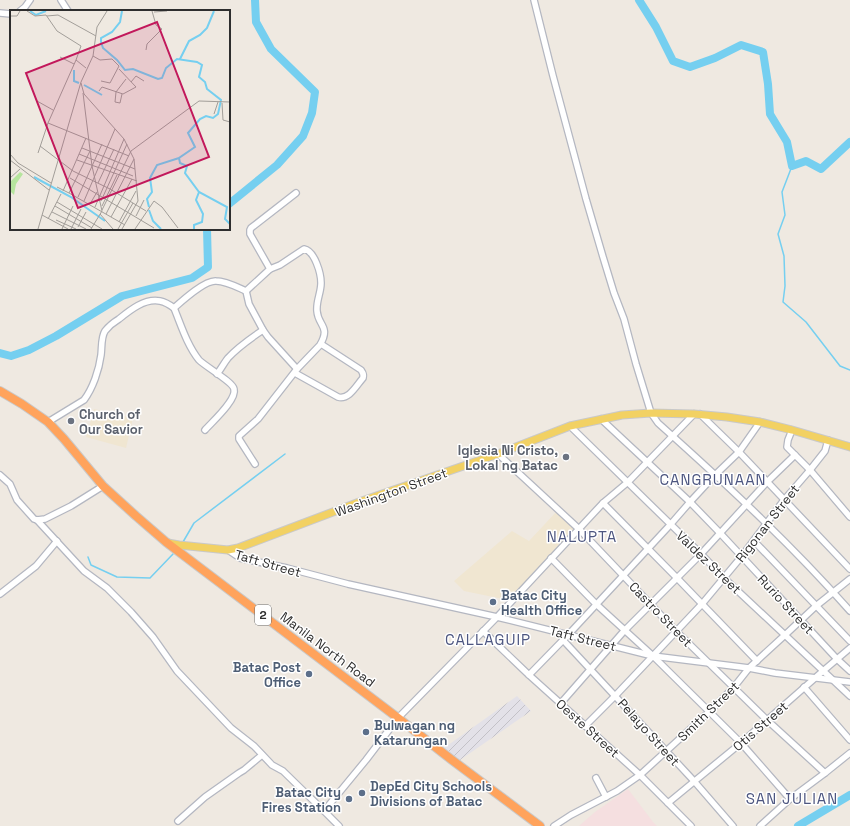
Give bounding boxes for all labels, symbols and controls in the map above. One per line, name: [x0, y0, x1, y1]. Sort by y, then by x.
inset map: [10, 10, 230, 230]
place label: Church of Our Savior: [79, 406, 143, 438]
marker: Church of Our Savior: [66, 416, 76, 426]
place label: Iglesia Ni Cristo, Lokal ng Batac: [458, 442, 558, 474]
marker: Iglesia Ni Cristo, Lokal ng Batac: [561, 452, 571, 462]
street label: Washington Street: [333, 464, 449, 521]
district label: CANGRUNAAN: [659, 470, 767, 489]
street label: Rigonan Street: [732, 481, 803, 566]
district label: NALUPTA: [547, 527, 617, 546]
street label: Valdez Street: [673, 527, 745, 598]
street label: Taft Street: [233, 546, 303, 581]
street label: Rurio Street: [754, 571, 818, 638]
street label: Castro Street: [625, 578, 696, 651]
place label: Batac City Health Office: [501, 587, 582, 619]
marker: Batac City Health Office: [488, 597, 498, 607]
road number: 2: [255, 605, 271, 625]
street label: Manila North Road: [277, 608, 379, 691]
street label: Taft Street: [548, 622, 618, 655]
district label: CALLAGUIP: [445, 630, 531, 649]
place label: Batac Post Office: [233, 659, 301, 691]
marker: Batac Post Office: [304, 669, 314, 679]
street label: Smith Street: [674, 678, 743, 745]
street label: Oeste Street: [552, 695, 623, 761]
street label: Pelayo Street: [614, 695, 683, 770]
street label: Otis Street: [729, 698, 791, 755]
place label: Bulwagan ng Katarungan: [374, 717, 455, 749]
marker: Bulwagan ng Katarungan: [361, 727, 371, 737]
place label: DepEd City Schools Divisions of Batac: [370, 778, 492, 810]
place label: Batac City Fires Station: [262, 784, 341, 816]
marker: DepEd City Schools Divisions of Batac: [357, 788, 367, 798]
district label: SAN JULIAN: [746, 789, 838, 808]
marker: Batac City Fires Station: [344, 794, 354, 804]

